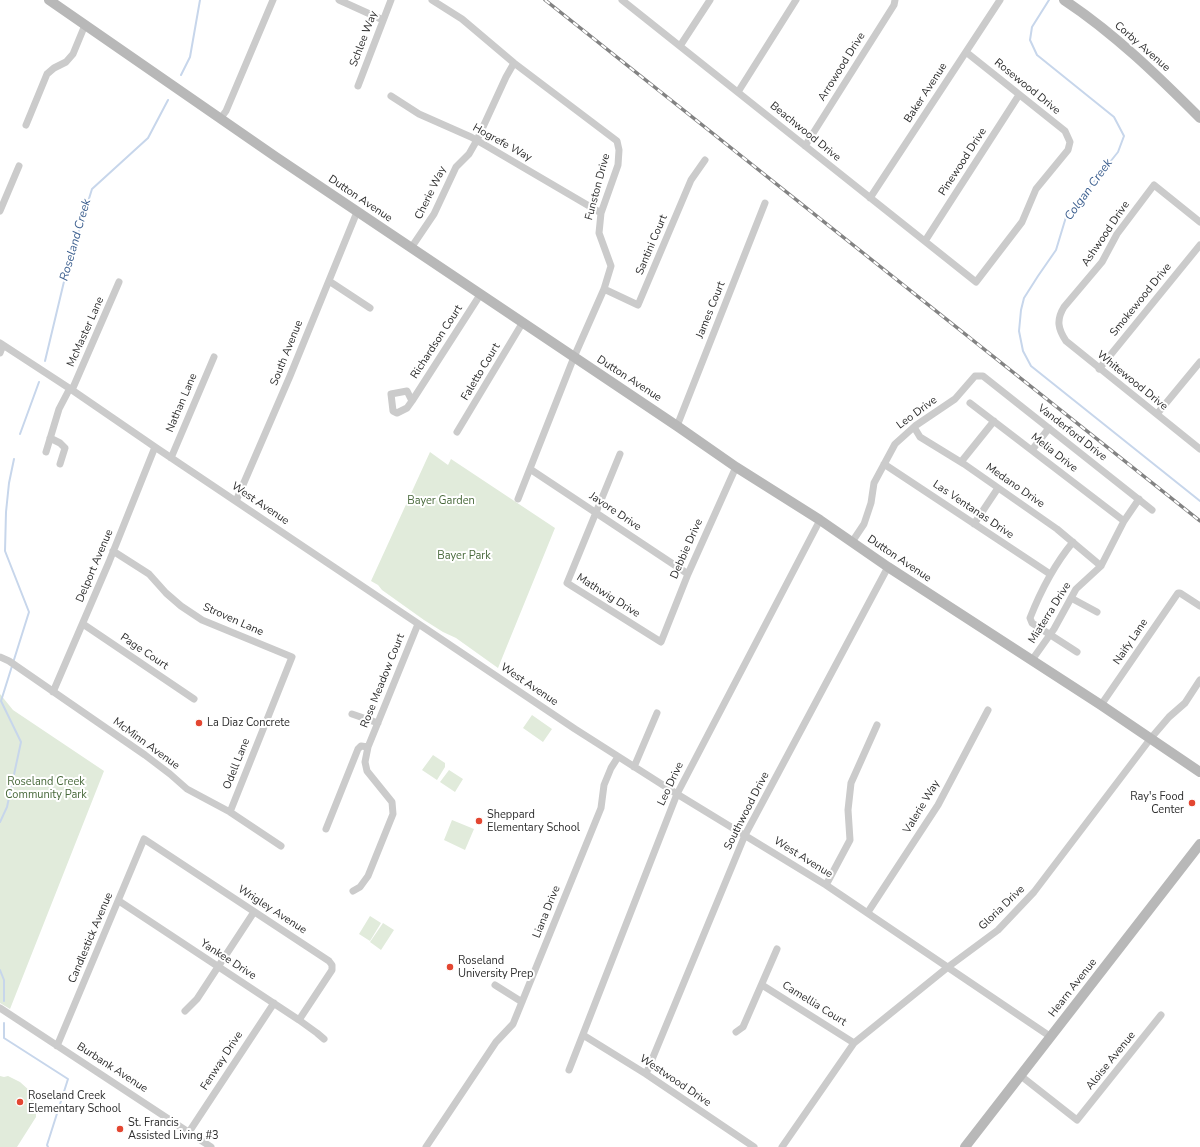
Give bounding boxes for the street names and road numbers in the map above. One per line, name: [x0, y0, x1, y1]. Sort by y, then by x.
street label: Schlee Way: [347, 9, 381, 69]
street label: Corby Avenue: [1112, 19, 1172, 75]
street label: Arrowood Drive: [816, 30, 868, 104]
street label: Rosewood Drive: [991, 56, 1063, 118]
street label: Baker Avenue: [902, 61, 950, 125]
street label: Beachwood Drive: [767, 99, 843, 165]
street label: Hogrefe Way: [470, 121, 534, 165]
street label: Pinewood Drive: [936, 126, 990, 198]
street label: Funston Drive: [583, 152, 613, 222]
street label: Cherie Way: [412, 164, 450, 222]
street label: Dutton Avenue: [325, 173, 395, 225]
street label: Ashwood Drive: [1079, 199, 1133, 269]
street label: Santini Court: [633, 213, 671, 277]
street label: Smokewood Drive: [1107, 261, 1175, 339]
street label: James Court: [694, 280, 728, 340]
street label: McMaster Lane: [65, 295, 107, 369]
street label: Richardson Court: [408, 303, 466, 381]
street label: South Avenue: [268, 318, 306, 388]
street label: Faletto Court: [459, 341, 503, 403]
street label: Whitewood Drive: [1094, 348, 1170, 414]
street label: Dutton Avenue: [594, 353, 664, 405]
street label: Nathan Lane: [164, 371, 200, 435]
street label: Leo Drive: [894, 394, 940, 432]
street label: Vanderford Drive: [1035, 402, 1109, 464]
street label: Melia Drive: [1028, 431, 1080, 475]
street label: Medano Drive: [983, 461, 1047, 511]
street label: Las Ventanas Drive: [930, 478, 1016, 542]
street label: West Avenue: [229, 480, 291, 528]
street label: Javore Drive: [587, 490, 643, 534]
street label: Debbie Drive: [668, 517, 706, 581]
street label: Delport Avenue: [74, 527, 116, 605]
street label: Dutton Avenue: [864, 533, 934, 585]
street label: Mathwig Drive: [574, 571, 642, 621]
street label: Miaterra Drive: [1026, 580, 1074, 646]
street label: Stroven Lane: [201, 601, 265, 639]
street label: Naify Lane: [1111, 617, 1151, 667]
street label: Page Court: [117, 631, 171, 673]
street label: Rose Meadow Court: [358, 632, 408, 730]
street label: West Avenue: [498, 661, 560, 709]
street label: McMinn Avenue: [110, 715, 182, 773]
street label: Odell Lane: [221, 737, 253, 791]
street label: Leo Drive: [655, 760, 687, 808]
street label: Southwood Drive: [722, 770, 772, 852]
street label: Valerie Way: [901, 778, 943, 836]
street label: West Avenue: [771, 835, 835, 881]
street label: Wrigley Avenue: [235, 883, 309, 937]
street label: Gloria Drive: [976, 883, 1028, 933]
street label: Liana Drive: [531, 884, 563, 940]
street label: Candlestick Avenue: [66, 891, 116, 985]
street label: Yankee Drive: [198, 937, 258, 983]
street label: Hearn Avenue: [1046, 956, 1100, 1020]
street label: Camellia Court: [779, 979, 849, 1029]
street label: Fenway Drive: [198, 1029, 246, 1093]
street label: Aloise Avenue: [1083, 1029, 1139, 1093]
street label: Burbank Avenue: [74, 1040, 150, 1096]
street label: Westwood Drive: [637, 1052, 713, 1110]

